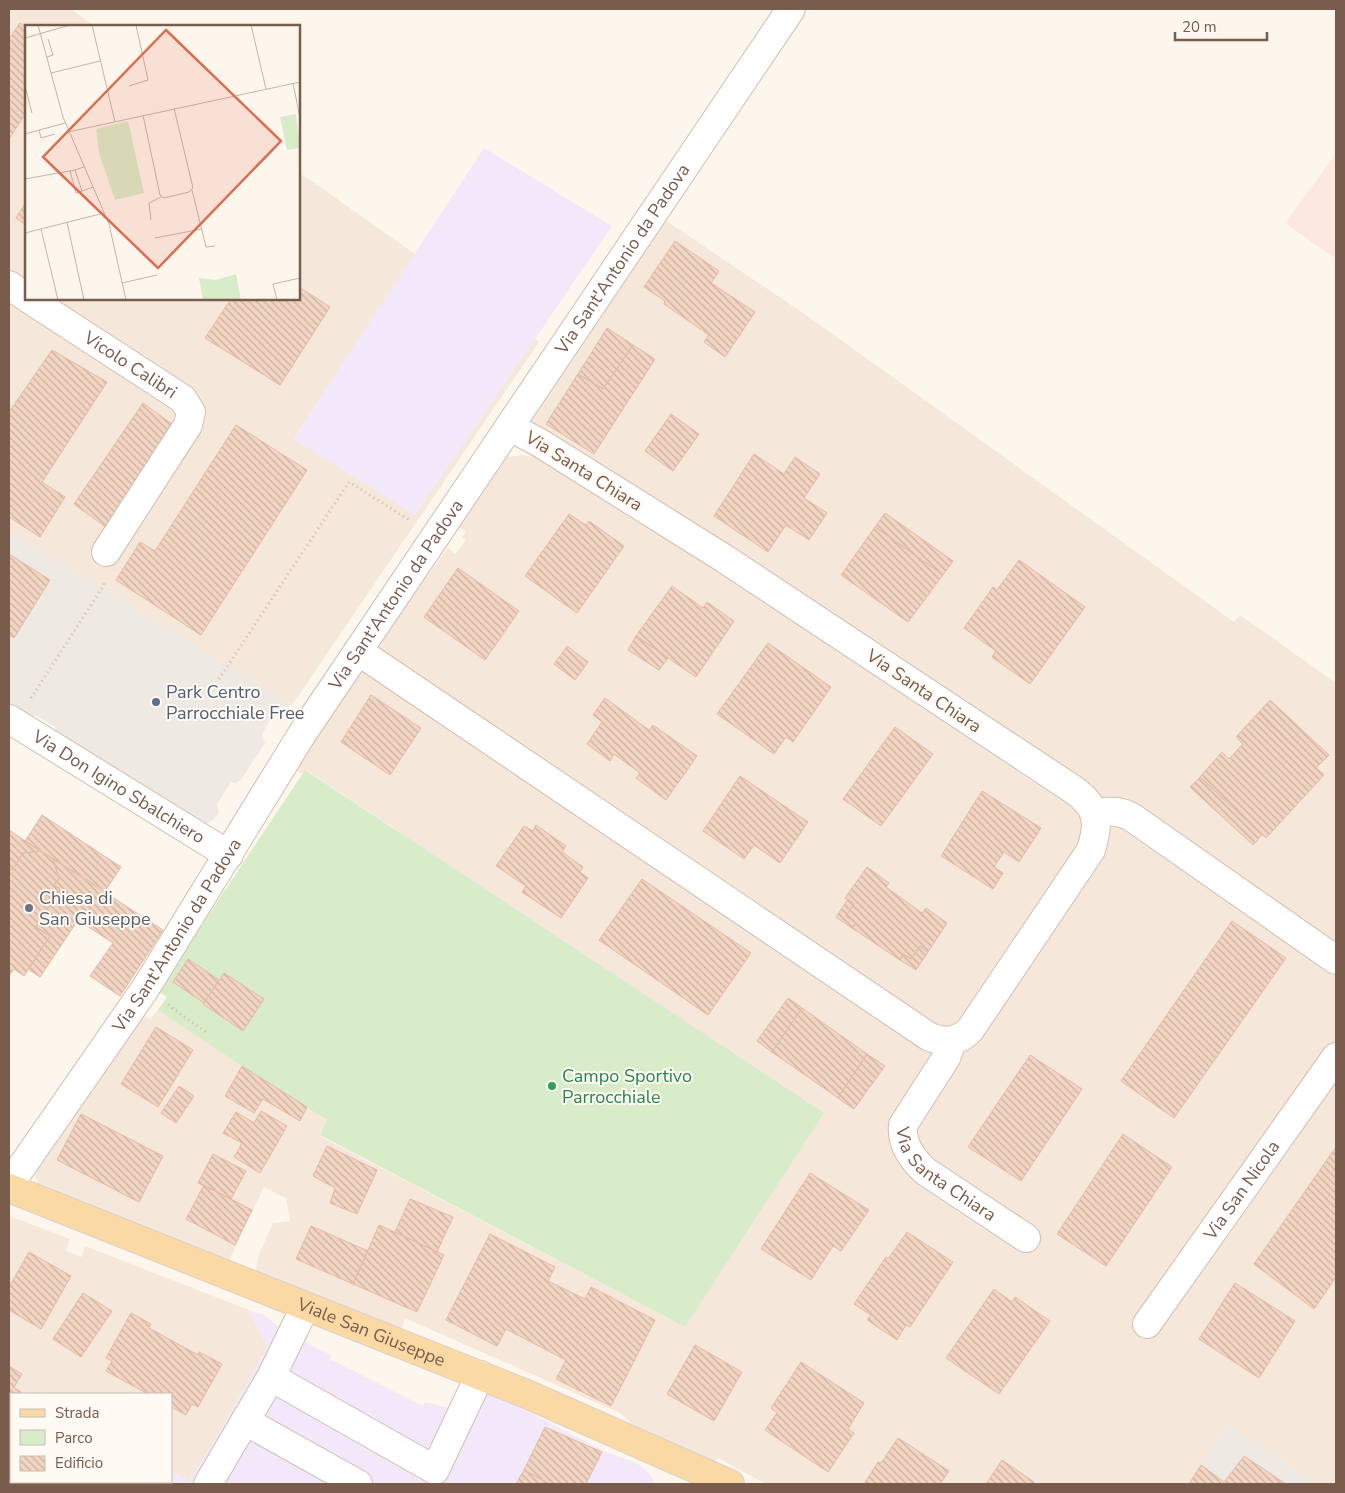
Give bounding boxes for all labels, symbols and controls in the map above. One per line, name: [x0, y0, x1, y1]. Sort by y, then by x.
scale bar: [1175, 10, 1268, 42]
text: 20 m: [1182, 17, 1217, 37]
inset map: [25, 25, 300, 300]
street label: Via Sant'Antonio da Padova: [549, 159, 695, 360]
street label: Vicolo Calibri: [78, 325, 182, 404]
street label: Via Santa Chiara: [520, 425, 647, 517]
street label: Via Sant'Antonio da Padova: [323, 495, 469, 695]
street label: Via Santa Chiara: [861, 643, 986, 738]
place label: Park Centro Parrocchiale Free: [166, 680, 304, 725]
marker: Park Centro Parrocchiale Free: [150, 696, 162, 708]
street label: Via Don Igino Sbalchiero: [27, 724, 209, 849]
street label: Via Sant'Antonio da Padova: [106, 834, 247, 1038]
place label: Chiesa di San Giuseppe: [39, 886, 151, 931]
marker: Chiesa di San Giuseppe: [23, 902, 35, 914]
place label: Campo Sportivo Parrocchiale: [562, 1064, 692, 1109]
marker: Campo Sportivo Parrocchiale: [546, 1080, 558, 1092]
street label: Via Santa Chiara: [890, 1125, 1001, 1227]
street label: Via San Nicola: [1198, 1136, 1285, 1246]
street label: Viale San Giuseppe: [293, 1292, 449, 1372]
legend: [10, 1393, 172, 1483]
text: Strada: [55, 1403, 99, 1423]
text: Parco: [55, 1428, 93, 1448]
text: Edificio: [55, 1453, 103, 1473]

